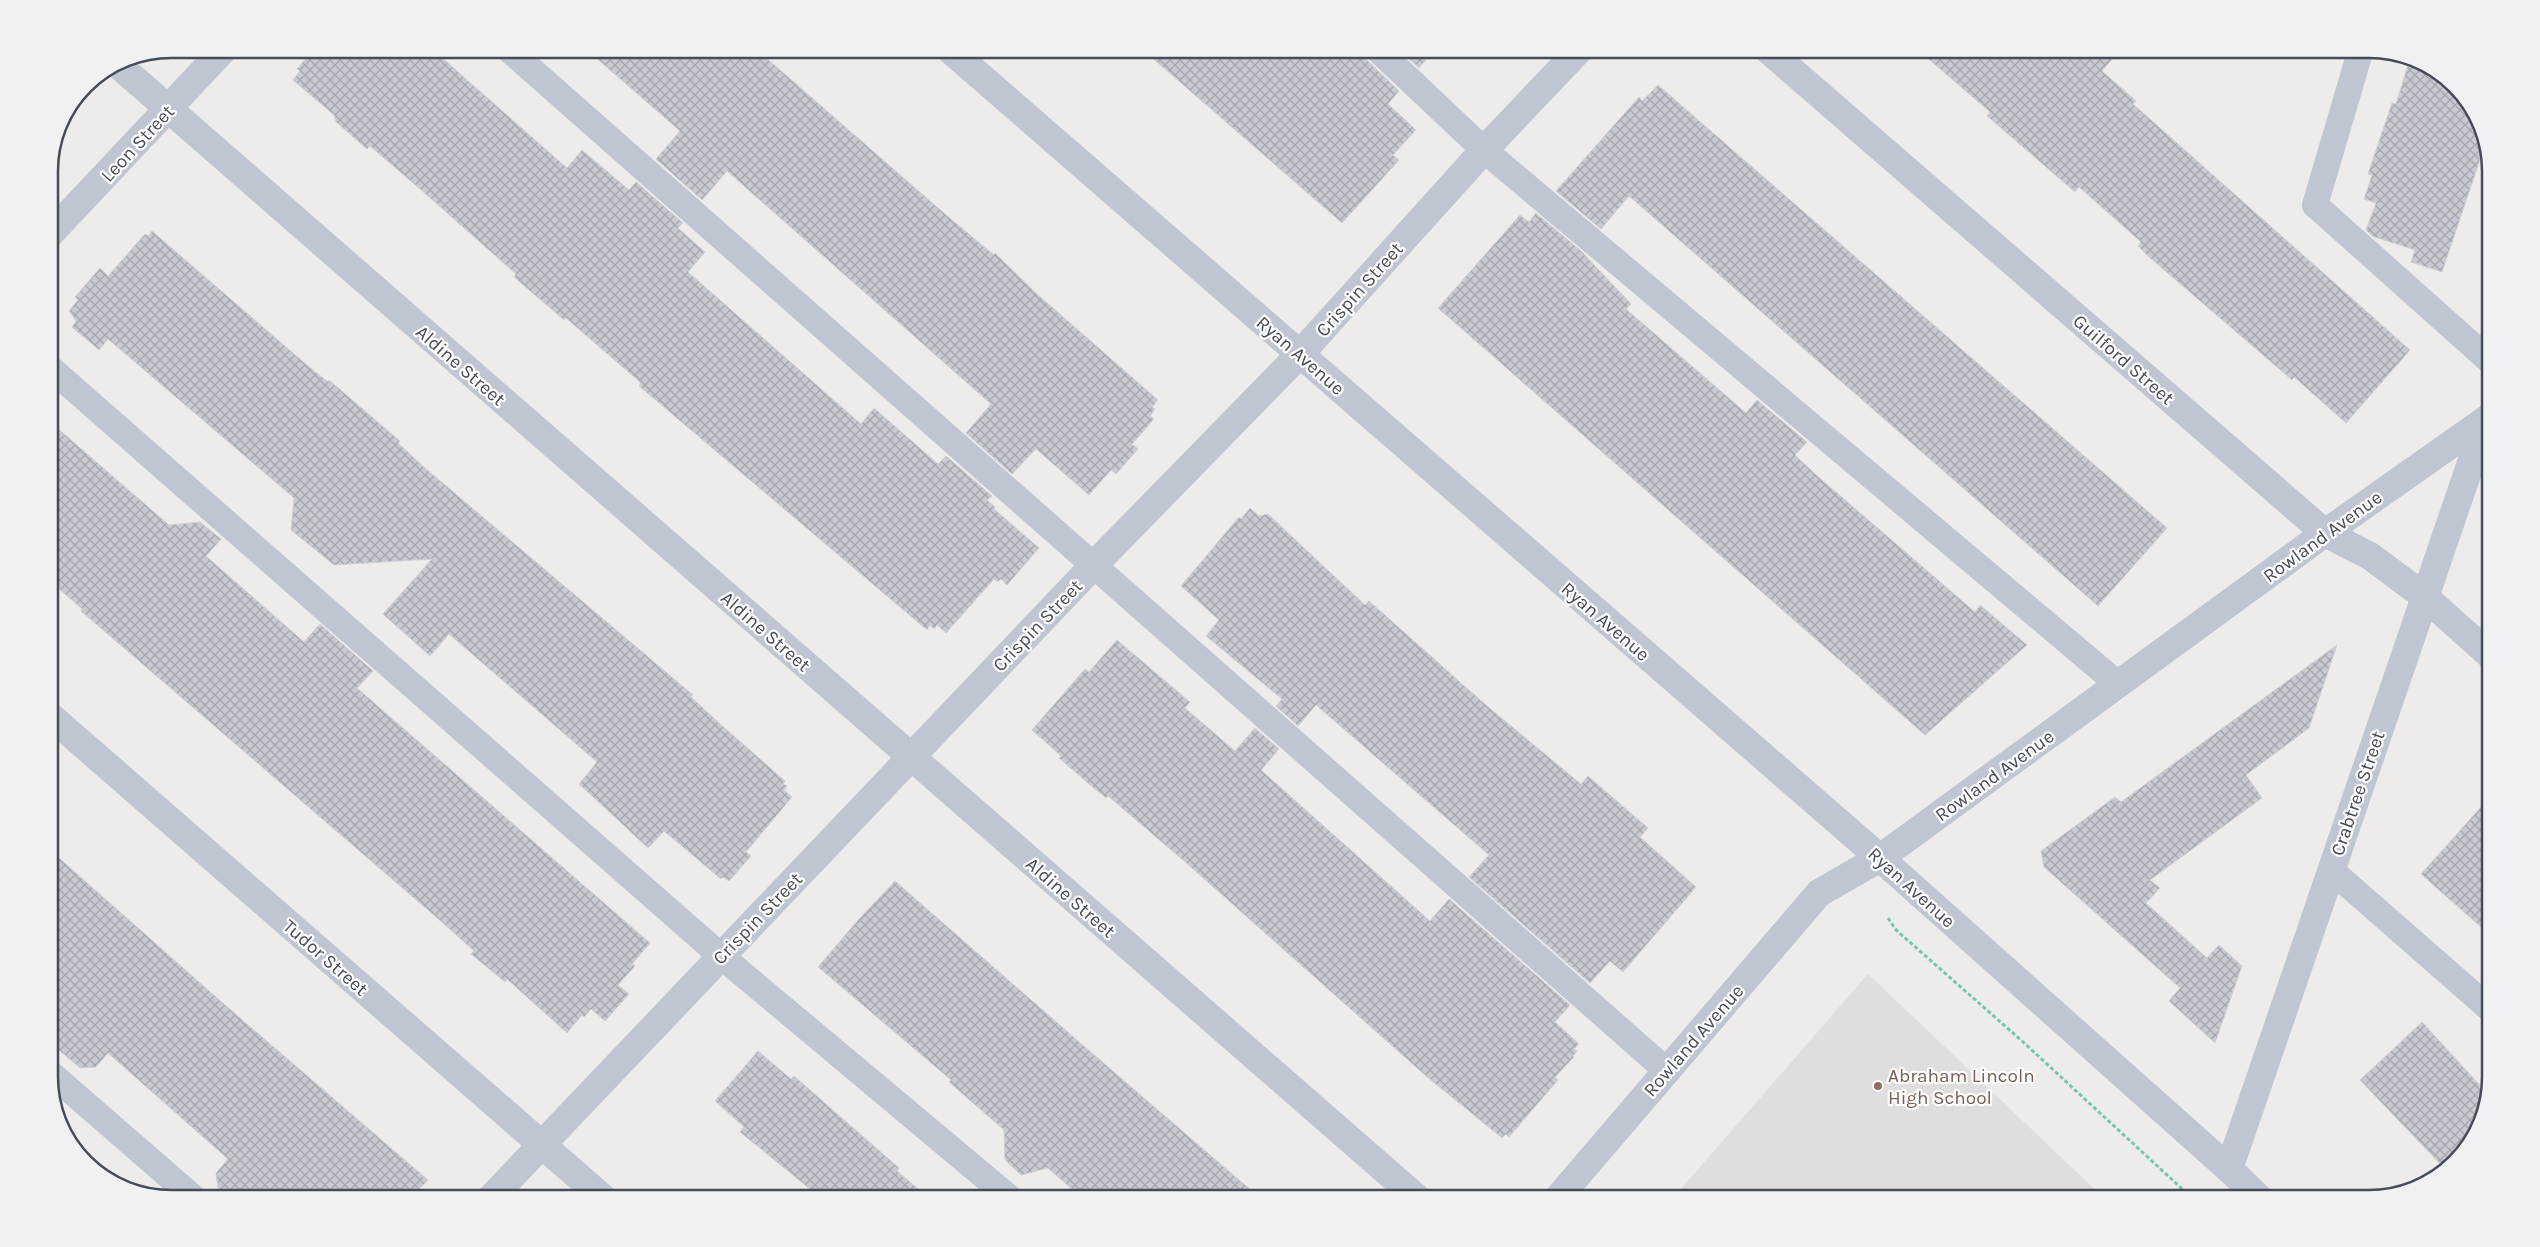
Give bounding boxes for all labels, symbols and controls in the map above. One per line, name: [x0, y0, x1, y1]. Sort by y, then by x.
street label: Leon Street: [97, 101, 179, 187]
street label: Crispin Street: [1312, 238, 1408, 341]
street label: Guilford Street: [2068, 310, 2178, 410]
street label: Ryan Avenue: [1252, 312, 1349, 400]
street label: Aldine Street: [411, 321, 509, 410]
street label: Rowland Avenue: [2259, 486, 2386, 587]
street label: Crispin Street: [988, 575, 1087, 676]
street label: Ryan Avenue: [1557, 578, 1654, 666]
street label: Aldine Street: [716, 587, 814, 676]
street label: Rowland Avenue: [1931, 725, 2058, 826]
street label: Crabtree Street: [2326, 728, 2390, 859]
street label: Ryan Avenue: [1863, 843, 1959, 933]
street label: Aldine Street: [1021, 853, 1119, 942]
street label: Crispin Street: [708, 868, 807, 969]
street label: Tudor Street: [279, 915, 372, 1000]
street label: Rowland Avenue: [1639, 980, 1748, 1101]
place label: Abraham Lincoln High School: [1888, 1065, 2035, 1109]
marker: Abraham Lincoln High School: [1872, 1080, 1884, 1092]

